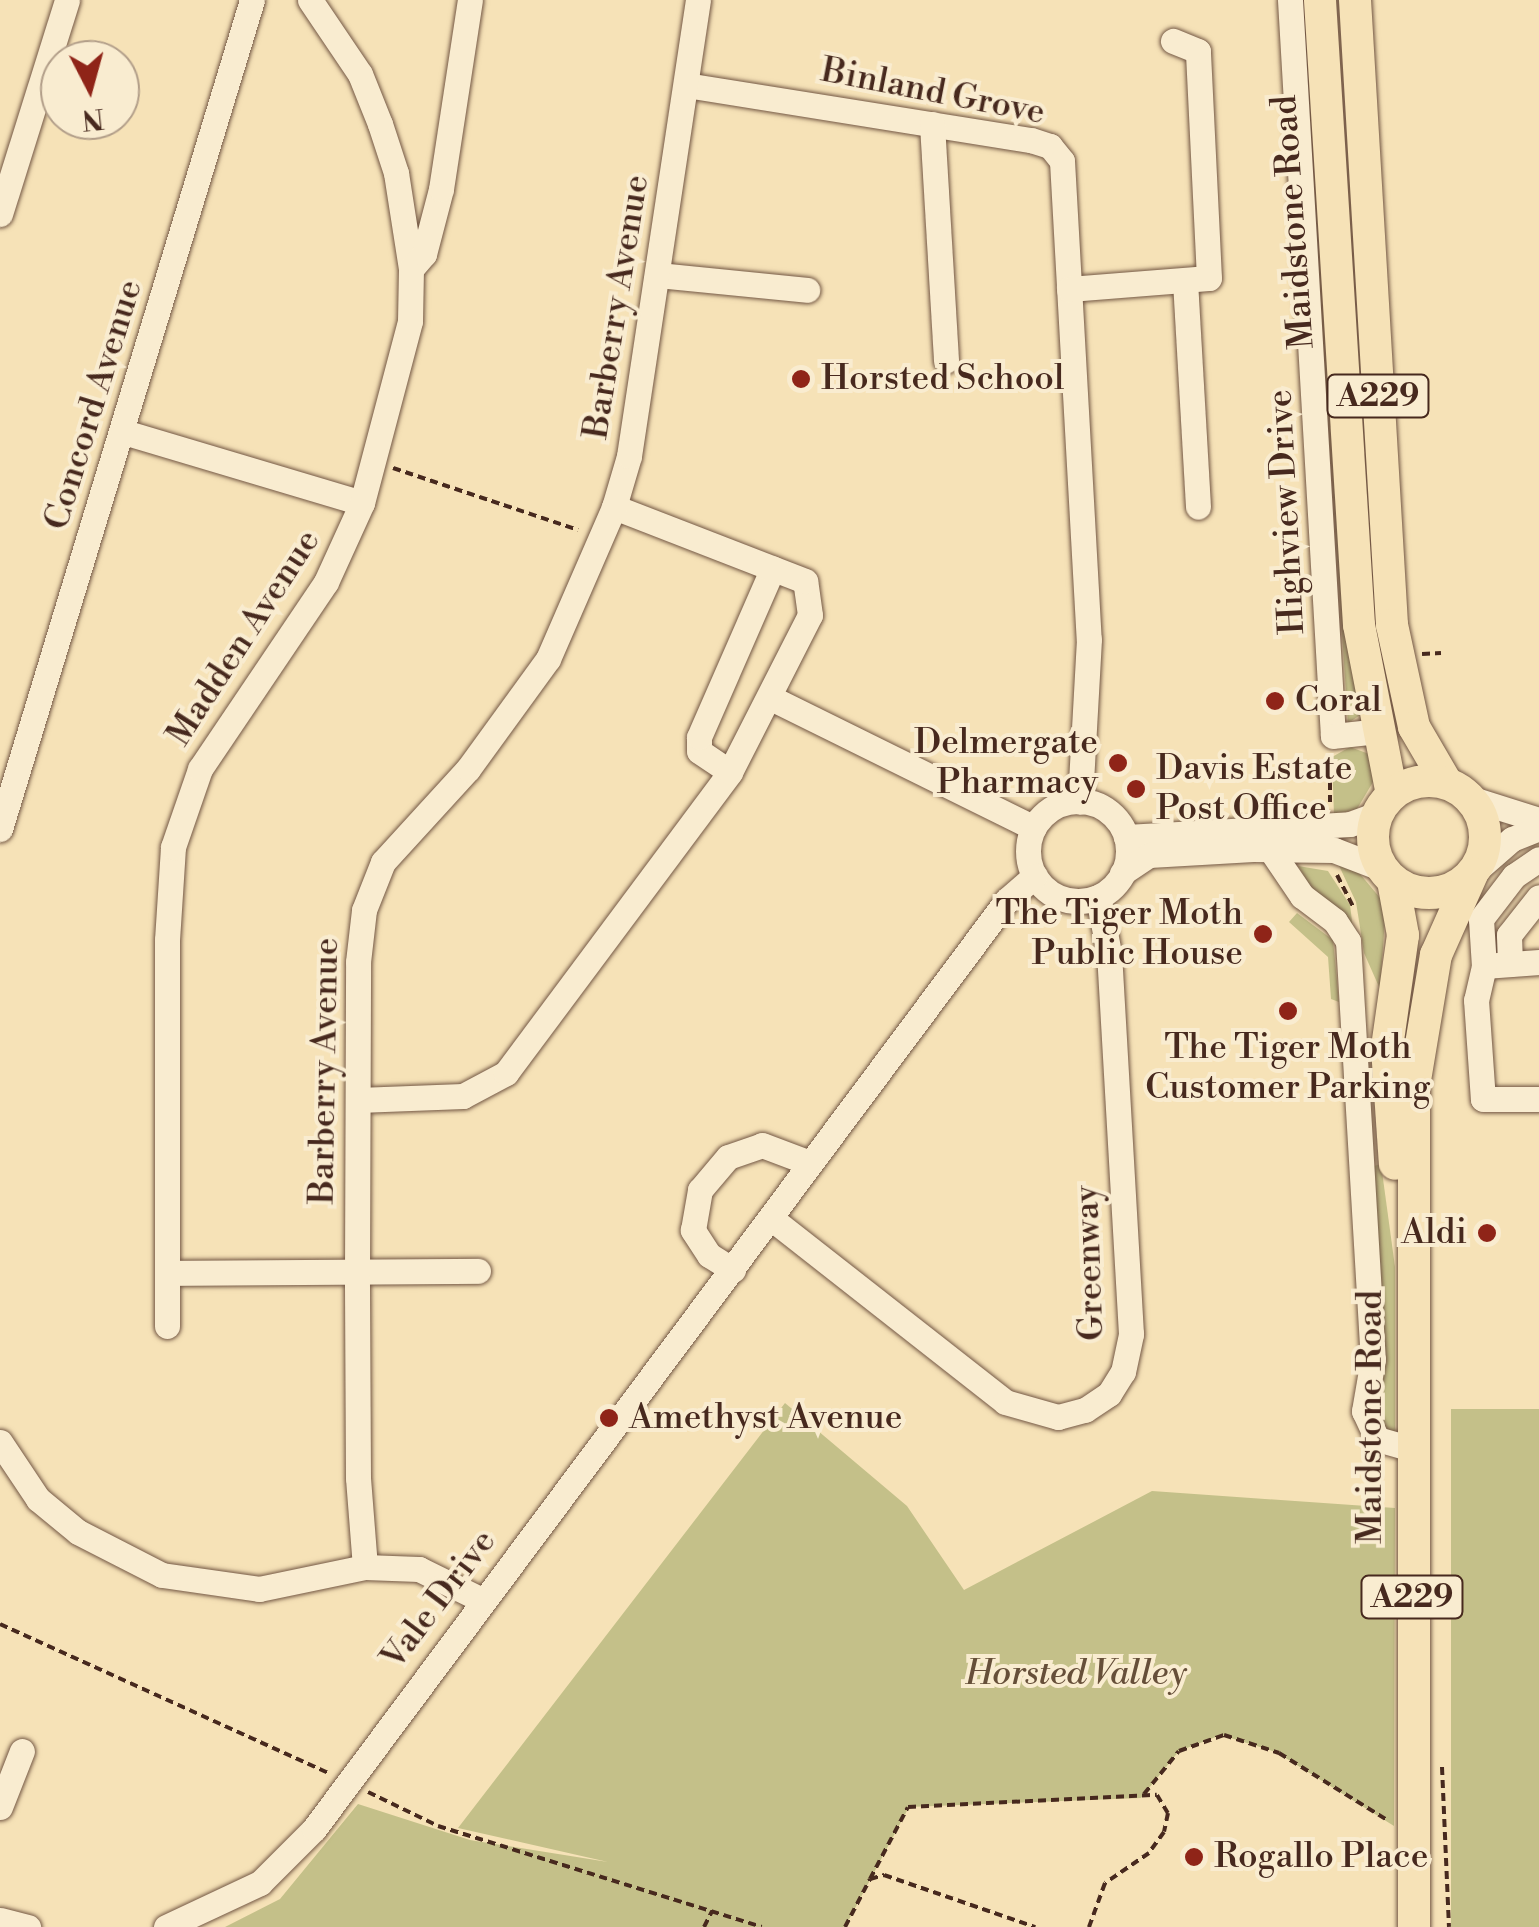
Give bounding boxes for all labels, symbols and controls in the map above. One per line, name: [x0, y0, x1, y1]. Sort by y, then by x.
north arrow: [40, 40, 140, 140]
street label: Binland Grove: [818, 50, 1048, 134]
street label: Maidstone Road: [1264, 94, 1324, 350]
text: N: [80, 100, 106, 137]
street label: Barberry Avenue: [575, 172, 659, 442]
street label: Concord Avenue: [36, 275, 152, 535]
place label: Horsted School: [821, 358, 1064, 400]
marker: Horsted School: [790, 368, 812, 390]
road number: A229: [1326, 369, 1430, 423]
street label: Highview Drive: [1260, 388, 1314, 636]
street label: Madden Avenue: [158, 522, 330, 754]
place label: Coral: [1295, 680, 1382, 722]
marker: Coral: [1264, 690, 1286, 712]
place label: Delmergate Pharmacy: [914, 722, 1098, 804]
place label: Davis Estate Post Office: [1156, 748, 1352, 830]
marker: Delmergate Pharmacy: [1107, 752, 1129, 774]
marker: Davis Estate Post Office: [1125, 778, 1147, 800]
place label: The Tiger Moth Public House: [996, 893, 1243, 975]
marker: The Tiger Moth Public House: [1252, 923, 1274, 945]
street label: Barberry Avenue: [302, 937, 348, 1205]
marker: The Tiger Moth Customer Parking: [1277, 1000, 1299, 1022]
place label: The Tiger Moth Customer Parking: [1145, 1027, 1431, 1109]
street label: Greenway: [1066, 1185, 1114, 1341]
place label: Aldi: [1401, 1212, 1467, 1254]
marker: Aldi: [1476, 1222, 1498, 1244]
street label: Maidstone Road: [1350, 1290, 1392, 1544]
place label: Amethyst Avenue: [629, 1397, 902, 1439]
marker: Amethyst Avenue: [598, 1407, 620, 1429]
street label: Vale Drive: [373, 1522, 505, 1678]
road number: A229: [1360, 1570, 1464, 1624]
park label: Horsted Valley: [965, 1653, 1187, 1695]
place label: Rogallo Place: [1214, 1836, 1428, 1878]
marker: Rogallo Place: [1183, 1846, 1205, 1868]

